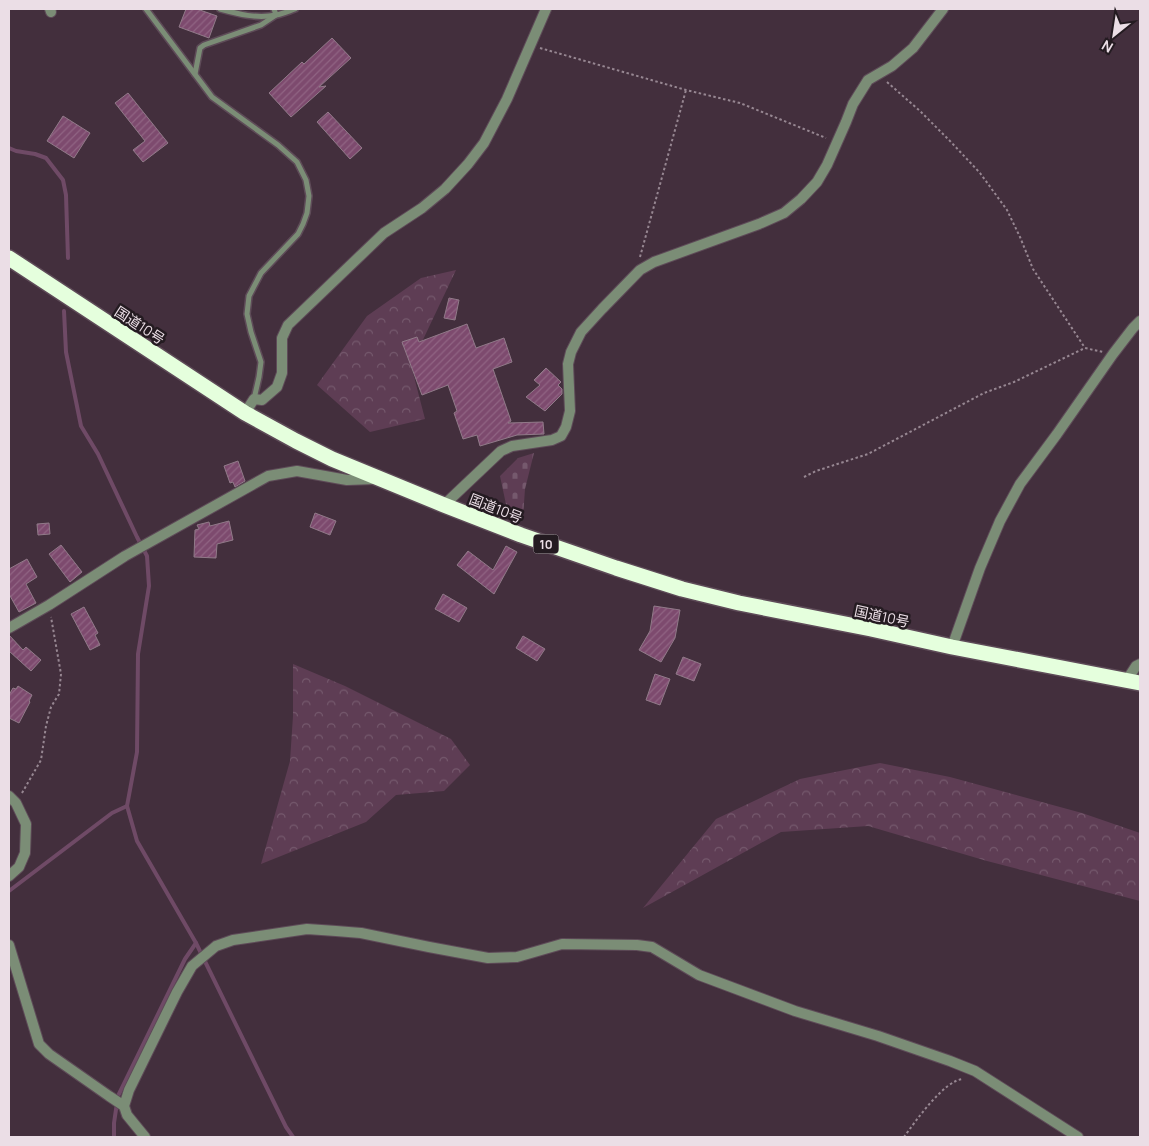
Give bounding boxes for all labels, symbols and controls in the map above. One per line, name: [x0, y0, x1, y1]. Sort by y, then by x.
north arrow: [1089, 10, 1139, 60]
text: N: [1098, 36, 1116, 57]
street label: 国道10号: [111, 302, 169, 348]
street label: 国道10号: [466, 489, 526, 527]
road number: 10: [534, 534, 558, 554]
street label: 国道10号: [853, 601, 911, 631]

